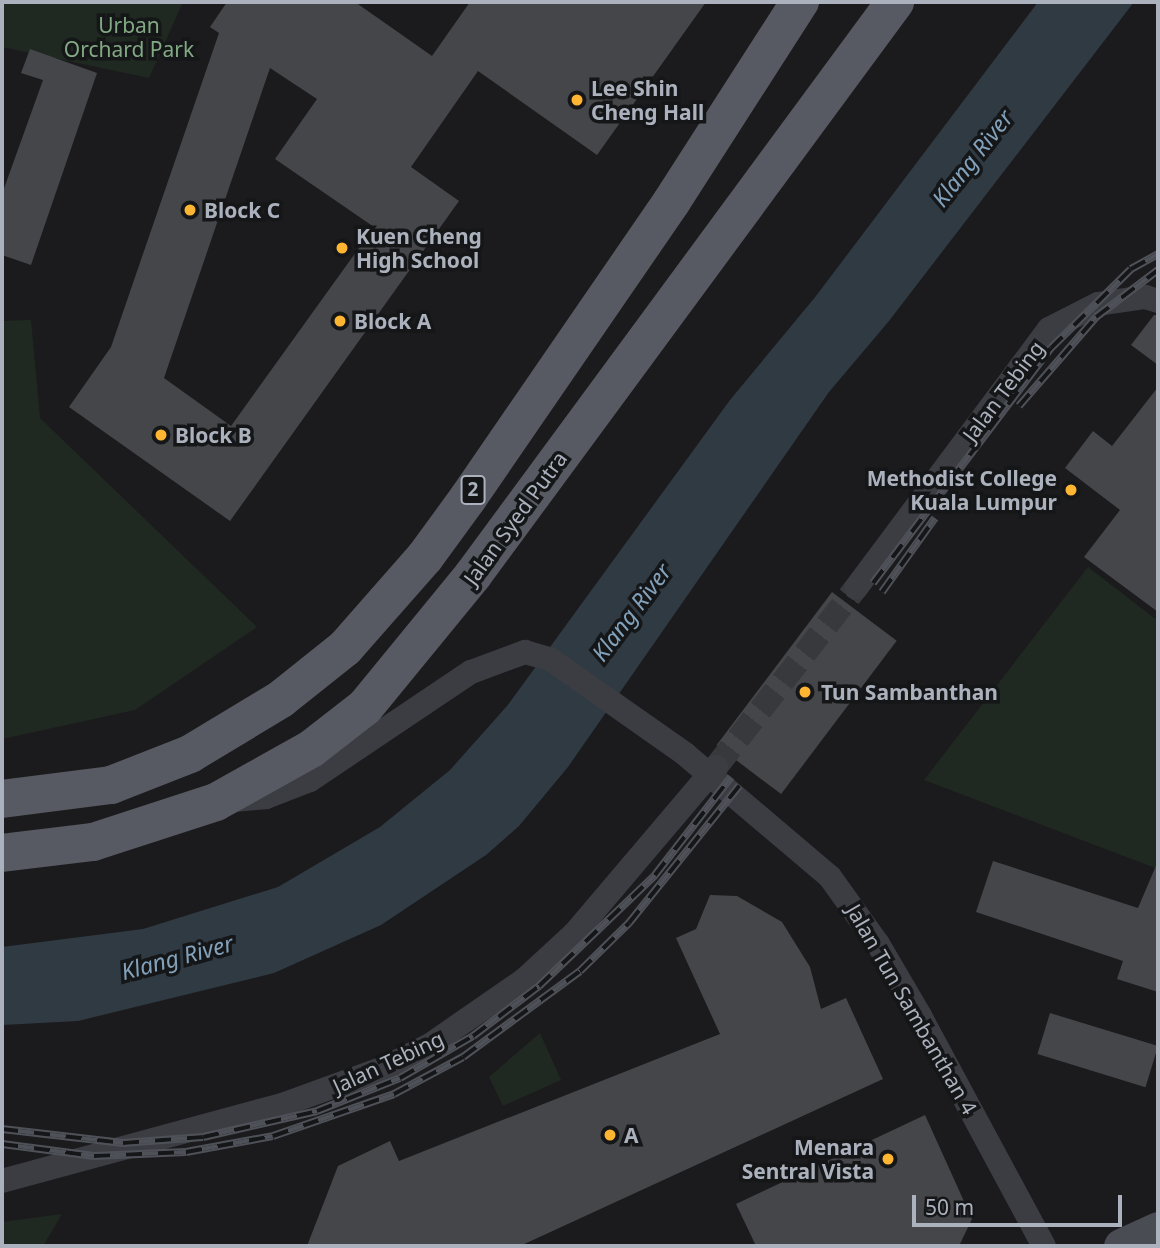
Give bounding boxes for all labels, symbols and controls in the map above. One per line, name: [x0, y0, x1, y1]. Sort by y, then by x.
park label: Urban Orchard Park: [64, 12, 194, 62]
place label: Lee Shin Cheng Hall: [591, 75, 704, 125]
marker: Lee Shin Cheng Hall: [569, 92, 585, 108]
water label: Klang River: [926, 104, 1018, 212]
place label: Block C: [204, 197, 280, 223]
marker: Block C: [182, 202, 198, 218]
place label: Kuen Cheng High School: [356, 223, 482, 273]
marker: Kuen Cheng High School: [334, 240, 350, 256]
place label: Block A: [354, 308, 431, 334]
marker: Block A: [332, 313, 348, 329]
street label: Jalan Tebing: [957, 336, 1049, 446]
place label: Block B: [175, 422, 252, 448]
marker: Block B: [153, 427, 169, 443]
street label: Jalan Syed Putra: [458, 446, 572, 590]
place label: Methodist College Kuala Lumpur: [867, 465, 1057, 515]
road number: 2: [459, 475, 487, 505]
marker: Methodist College Kuala Lumpur: [1063, 482, 1079, 498]
water label: Klang River: [585, 558, 677, 666]
place label: Tun Sambanthan: [821, 679, 998, 705]
marker: Tun Sambanthan: [795, 682, 815, 702]
street label: Jalan Tun Sambanthan 4: [841, 899, 983, 1119]
water label: Klang River: [118, 929, 236, 985]
street label: Jalan Tebing: [329, 1025, 447, 1099]
place label: A: [624, 1122, 639, 1148]
marker: A: [602, 1127, 618, 1143]
place label: Menara Sentral Vista: [742, 1134, 874, 1184]
marker: Menara Sentral Vista: [880, 1151, 896, 1167]
scale bar: [915, 1182, 1125, 1226]
text: 50 m: [925, 1193, 974, 1221]

